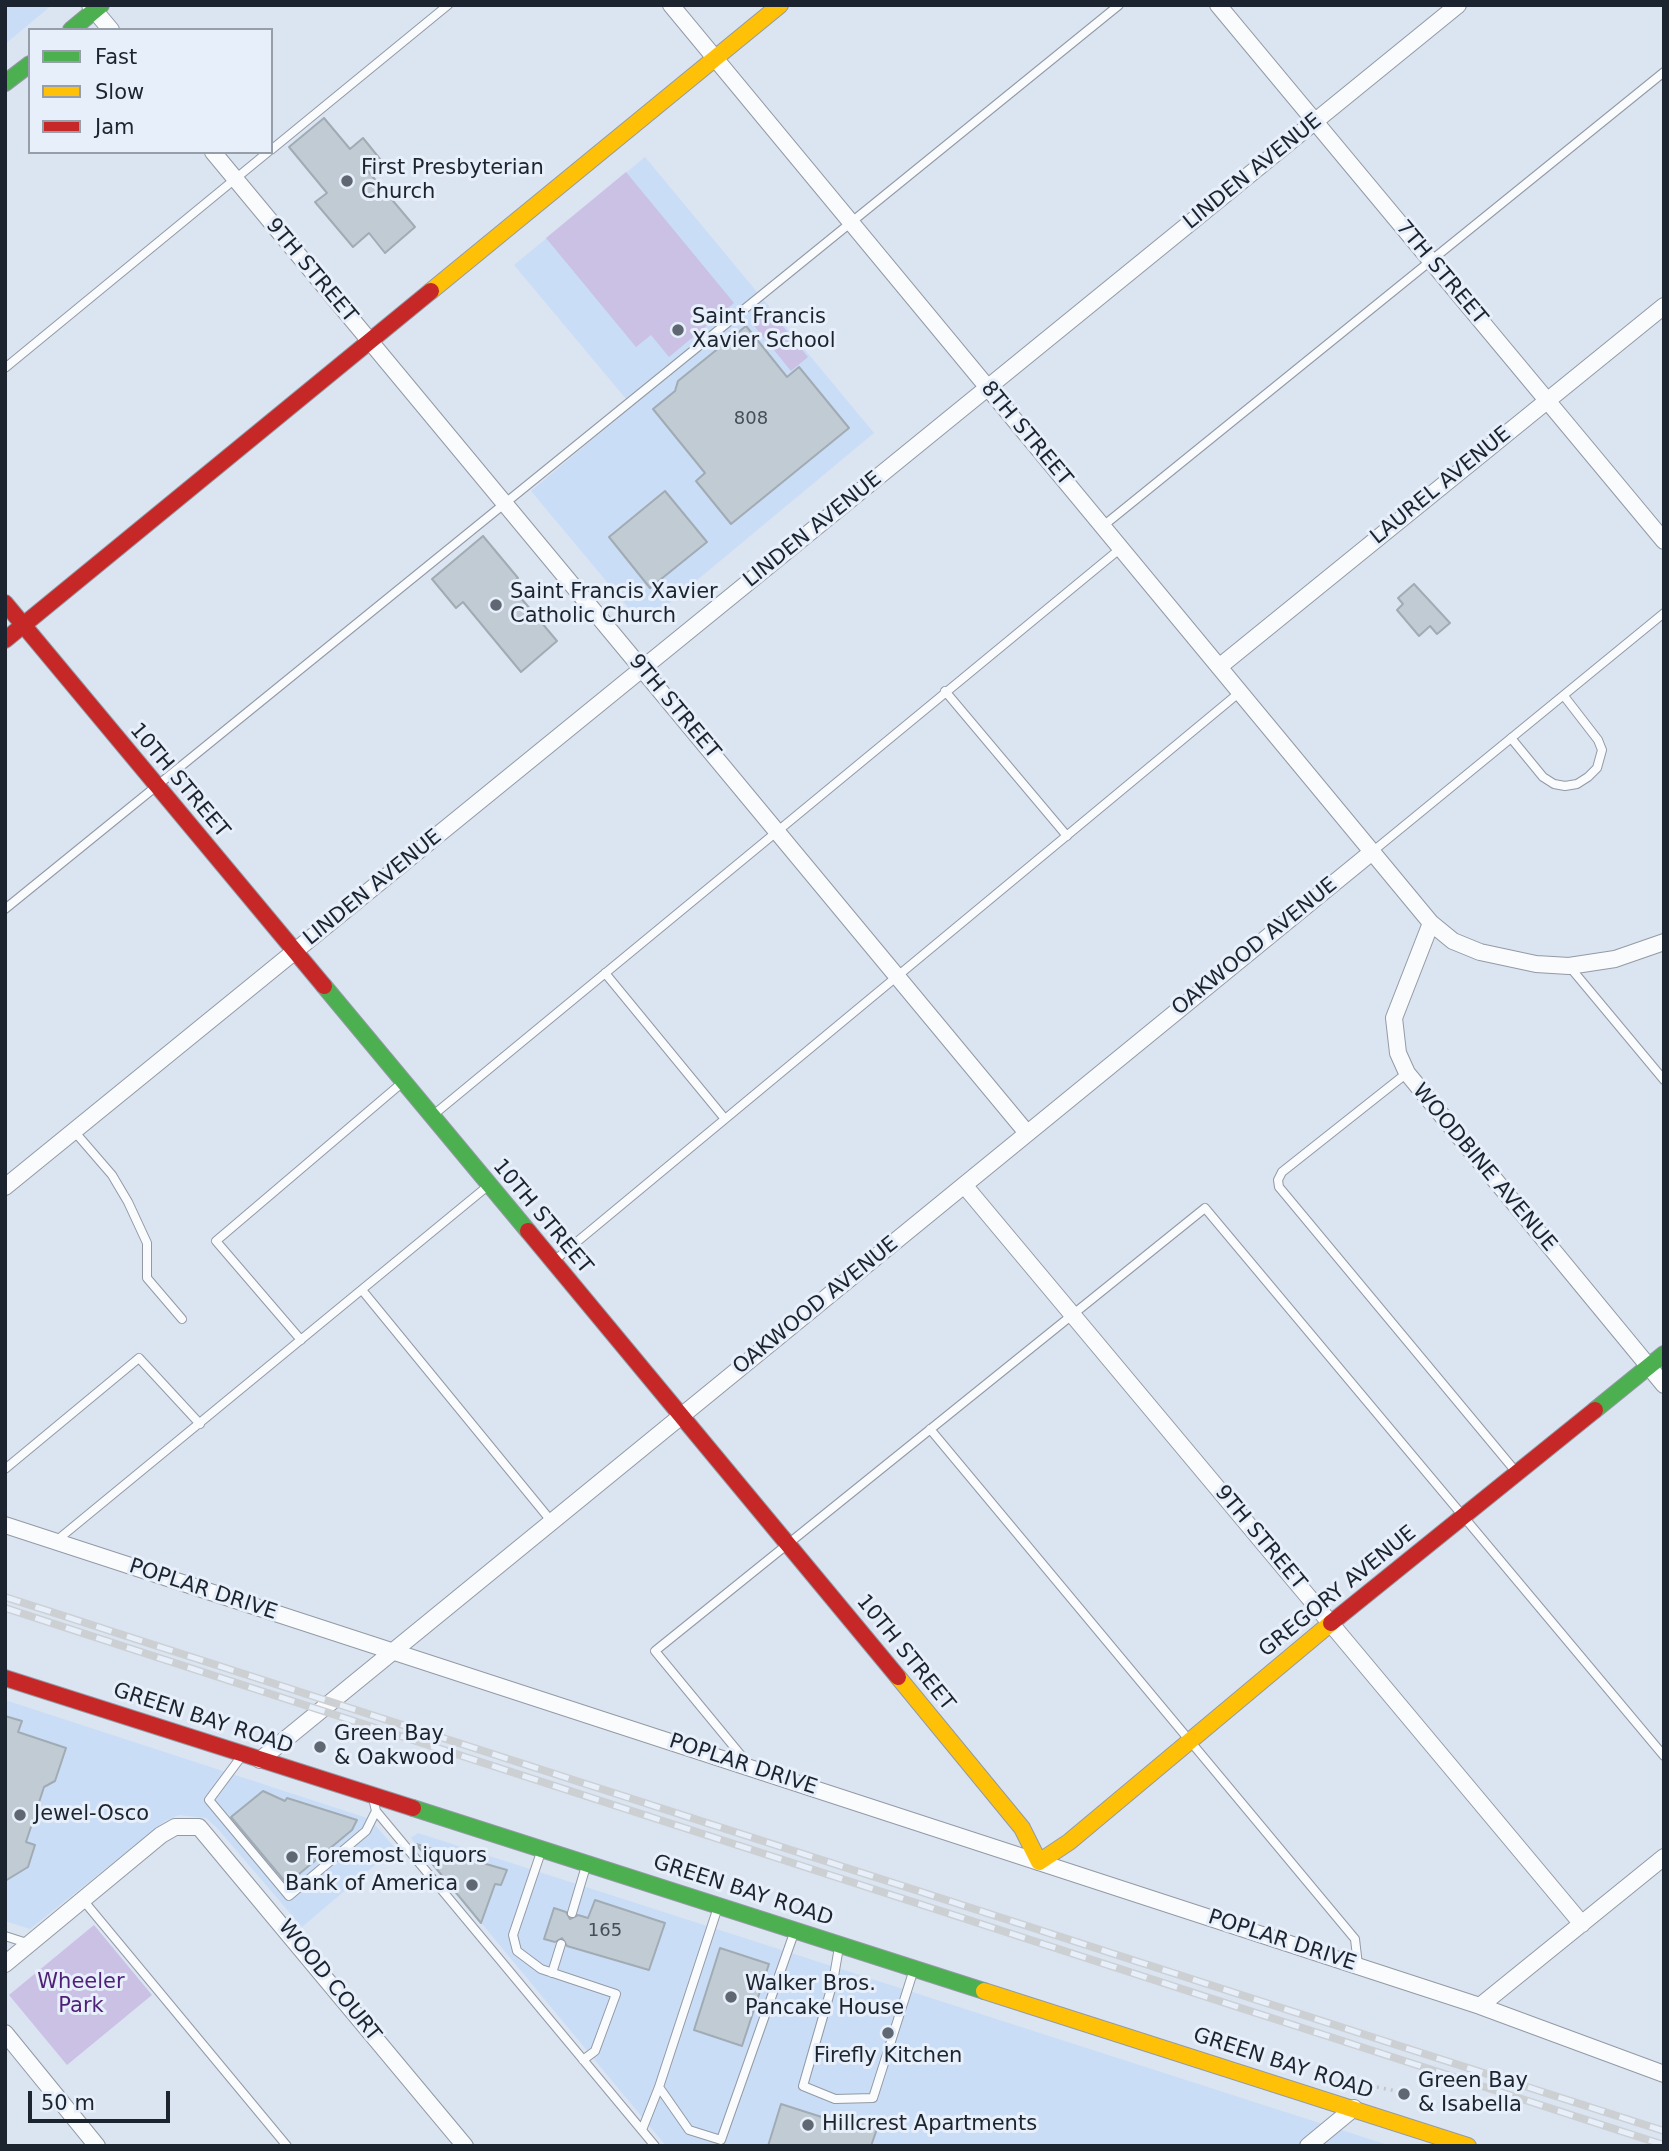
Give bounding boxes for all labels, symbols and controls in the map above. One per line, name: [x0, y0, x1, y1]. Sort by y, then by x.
legend: [28, 28, 273, 154]
text: Fast: [95, 45, 137, 69]
text: Slow: [95, 80, 144, 104]
street label: LINDEN AVENUE: [1179, 109, 1327, 235]
text: Jam: [95, 115, 135, 139]
place label: First Presbyterian Church: [361, 156, 544, 206]
marker: First Presbyterian Church: [339, 173, 355, 189]
street label: 9TH STREET: [260, 214, 362, 328]
street label: 7TH STREET: [1390, 216, 1492, 330]
place label: Saint Francis Xavier School: [692, 305, 835, 355]
marker: Saint Francis Xavier School: [670, 322, 686, 338]
street label: 8TH STREET: [975, 377, 1077, 491]
house number: 808: [734, 408, 768, 430]
street label: LAUREL AVENUE: [1366, 422, 1516, 550]
street label: LINDEN AVENUE: [739, 467, 887, 593]
place label: Saint Francis Xavier Catholic Church: [510, 580, 718, 630]
marker: Saint Francis Xavier Catholic Church: [488, 597, 504, 613]
street label: 9TH STREET: [623, 650, 725, 764]
street label: 10TH STREET: [124, 718, 234, 844]
street label: LINDEN AVENUE: [299, 825, 447, 951]
street label: OAKWOOD AVENUE: [1167, 873, 1343, 1021]
street label: WOODBINE AVENUE: [1406, 1079, 1562, 1257]
street label: 10TH STREET: [487, 1154, 597, 1280]
street label: OAKWOOD AVENUE: [728, 1232, 904, 1380]
street label: 9TH STREET: [1209, 1481, 1311, 1595]
street label: GREGORY AVENUE: [1254, 1521, 1422, 1663]
street label: POPLAR DRIVE: [126, 1554, 280, 1626]
street label: 10TH STREET: [850, 1590, 960, 1716]
street label: GREEN BAY ROAD: [110, 1678, 296, 1760]
place label: Green Bay & Oakwood: [334, 1722, 455, 1772]
street label: POPLAR DRIVE: [666, 1729, 820, 1801]
marker: Green Bay & Oakwood: [312, 1739, 328, 1755]
place label: Jewel-Osco: [34, 1802, 149, 1828]
marker: Jewel-Osco: [12, 1807, 28, 1823]
place label: Foremost Liquors: [306, 1844, 487, 1870]
marker: Foremost Liquors: [284, 1849, 300, 1865]
street label: GREEN BAY ROAD: [650, 1850, 836, 1932]
place label: Bank of America: [285, 1872, 458, 1898]
marker: Bank of America: [464, 1877, 480, 1893]
street label: POPLAR DRIVE: [1205, 1905, 1359, 1977]
street label: WOOD COURT: [272, 1915, 386, 2047]
house number: 165: [588, 1920, 622, 1942]
park label: Wheeler Park: [37, 1970, 125, 2020]
place label: Walker Bros. Pancake House: [745, 1972, 904, 2022]
marker: Walker Bros. Pancake House: [723, 1989, 739, 2005]
street label: GREEN BAY ROAD: [1190, 2023, 1376, 2105]
marker: Firefly Kitchen: [880, 2025, 896, 2041]
place label: Firefly Kitchen: [814, 2044, 962, 2070]
place label: Green Bay & Isabella: [1418, 2069, 1528, 2119]
scale bar: [32, 2078, 173, 2122]
marker: Green Bay & Isabella: [1396, 2086, 1412, 2102]
text: 50 m: [41, 2091, 95, 2115]
place label: Hillcrest Apartments: [822, 2112, 1037, 2138]
marker: Hillcrest Apartments: [800, 2117, 816, 2133]

